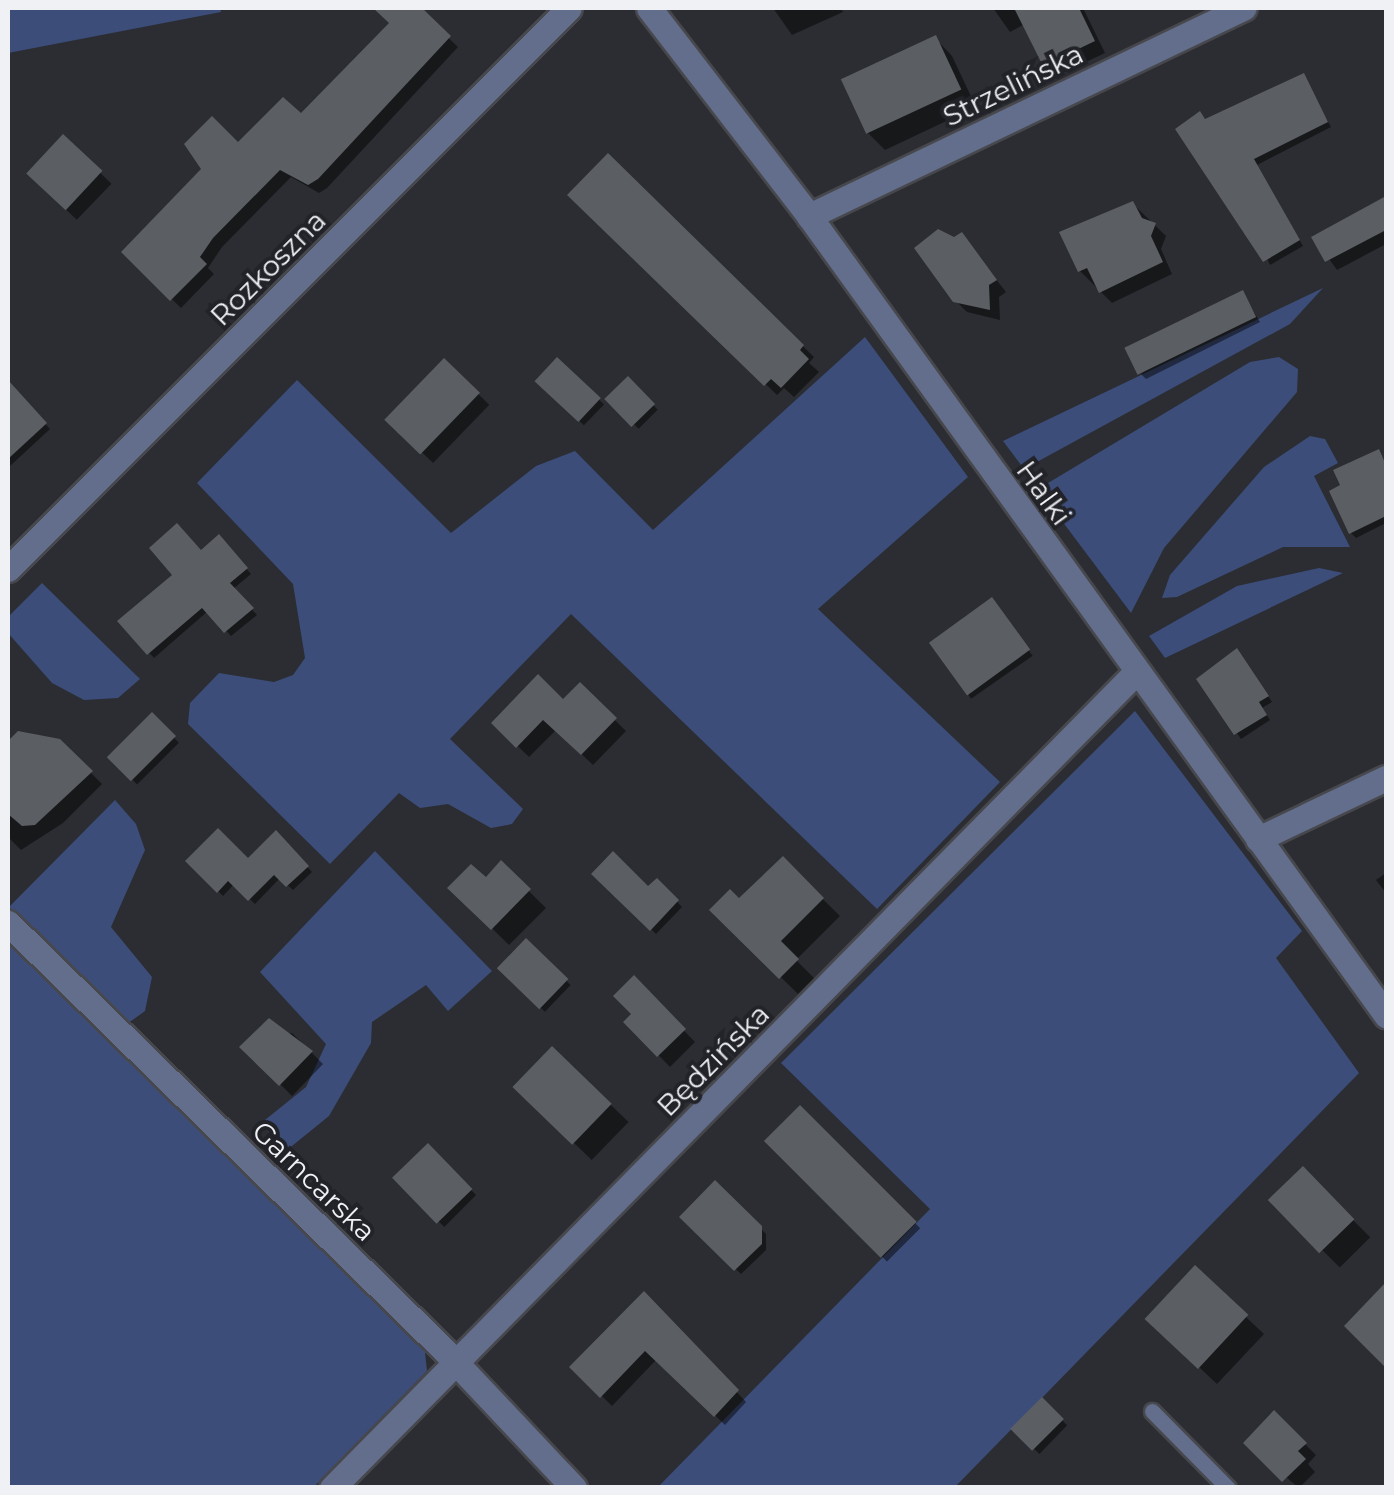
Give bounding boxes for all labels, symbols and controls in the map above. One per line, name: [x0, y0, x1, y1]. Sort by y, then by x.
street label: Strzelińska: [938, 37, 1088, 133]
street label: Rozkoszna: [203, 203, 333, 333]
street label: Halki: [1010, 454, 1078, 532]
street label: Będzińska: [650, 997, 776, 1123]
street label: Garncarska: [245, 1114, 383, 1248]

